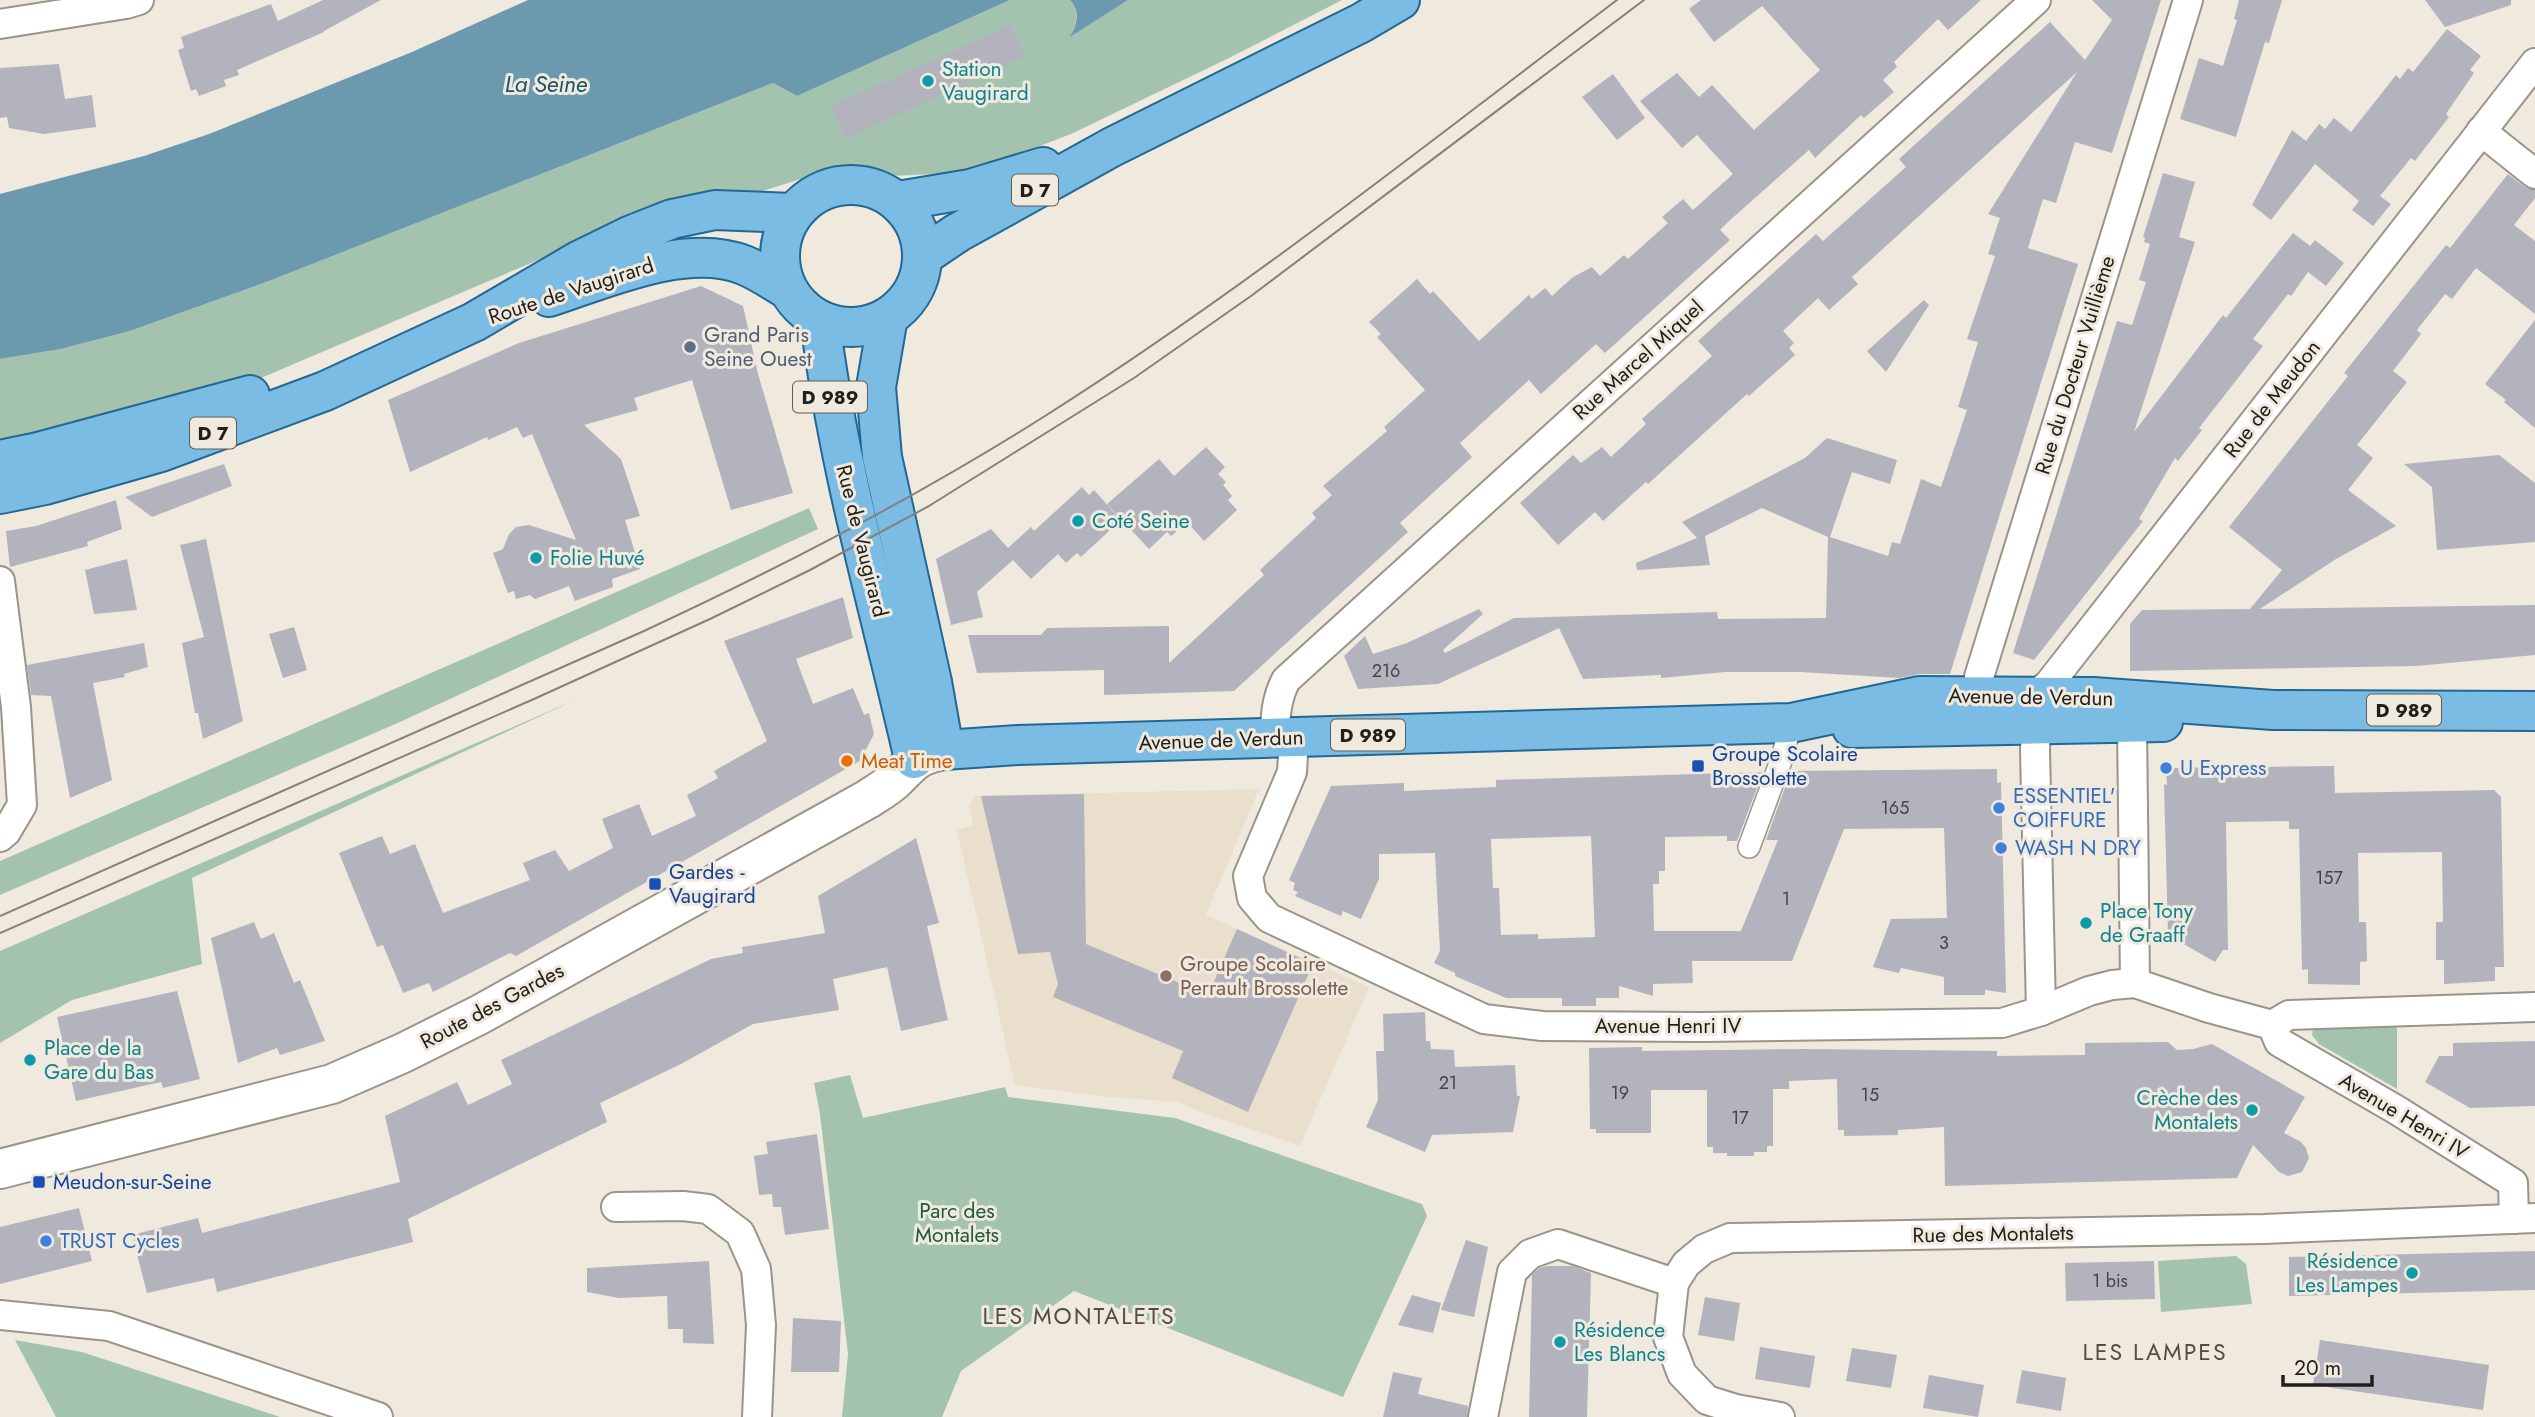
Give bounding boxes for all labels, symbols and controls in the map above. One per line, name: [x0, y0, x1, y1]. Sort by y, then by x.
place label: Station Vaugirard: [942, 54, 1029, 108]
water label: La Seine: [505, 67, 588, 101]
marker: Station Vaugirard: [920, 73, 936, 89]
road number: D 7: [1012, 174, 1058, 206]
street label: Route de Vaugirard: [484, 250, 658, 332]
street label: Rue du Docteur Vuillième: [2027, 252, 2123, 478]
street label: Rue Marcel Miquel: [1566, 293, 1710, 427]
place label: Grand Paris Seine Ouest: [704, 320, 812, 374]
street label: Rue de Meudon: [2216, 334, 2328, 464]
marker: Grand Paris Seine Ouest: [682, 339, 698, 355]
road number: D 989: [793, 382, 867, 412]
road number: D 7: [190, 418, 236, 448]
street label: Rue de Vaugirard: [829, 462, 895, 620]
place label: Coté Seine: [1092, 506, 1190, 536]
marker: Coté Seine: [1070, 513, 1086, 529]
place label: Folie Huvé: [550, 543, 645, 573]
marker: Folie Huvé: [528, 550, 544, 566]
house number: 216: [1372, 658, 1400, 684]
street label: Avenue de Verdun: [1948, 681, 2114, 713]
road number: D 989: [2367, 694, 2441, 726]
road number: D 989: [1331, 720, 1405, 750]
street label: Avenue de Verdun: [1138, 722, 1304, 758]
place label: Groupe Scolaire Brossolette: [1712, 739, 1858, 793]
place label: Meat Time: [861, 746, 953, 776]
marker: Meat Time: [839, 753, 855, 769]
place label: U Express: [2180, 753, 2266, 783]
marker: Groupe Scolaire Brossolette: [1690, 758, 1706, 774]
marker: U Express: [2158, 760, 2174, 776]
place label: ESSENTIEL' COIFFURE: [2013, 781, 2115, 835]
house number: 165: [1881, 795, 1909, 821]
marker: ESSENTIEL' COIFFURE: [1991, 800, 2007, 816]
place label: WASH N DRY: [2015, 833, 2141, 863]
marker: WASH N DRY: [1993, 840, 2009, 856]
place label: Gardes - Vaugirard: [669, 857, 756, 911]
house number: 157: [2315, 865, 2343, 891]
marker: Gardes - Vaugirard: [647, 876, 663, 892]
house number: 1: [1782, 886, 1790, 912]
place label: Place Tony de Graaff: [2100, 896, 2194, 950]
marker: Place Tony de Graaff: [2078, 915, 2094, 931]
house number: 3: [1939, 930, 1949, 956]
place label: Groupe Scolaire Perrault Brossolette: [1180, 949, 1349, 1003]
street label: Route des Gardes: [415, 955, 569, 1057]
marker: Groupe Scolaire Perrault Brossolette: [1158, 968, 1174, 984]
street label: Avenue Henri IV: [1595, 1011, 1741, 1041]
place label: Place de la Gare du Bas: [44, 1033, 154, 1087]
marker: Place de la Gare du Bas: [22, 1052, 38, 1068]
street label: Avenue Henri IV: [2333, 1065, 2475, 1167]
house number: 21: [1439, 1070, 1457, 1096]
house number: 19: [1611, 1080, 1629, 1106]
house number: 15: [1861, 1082, 1879, 1108]
place label: Crèche des Montalets: [2136, 1083, 2238, 1137]
marker: Crèche des Montalets: [2244, 1102, 2260, 1118]
house number: 17: [1731, 1105, 1749, 1131]
place label: Meudon-sur-Seine: [53, 1167, 212, 1197]
marker: Meudon-sur-Seine: [31, 1174, 47, 1190]
park label: Parc des Montalets: [915, 1196, 999, 1250]
street label: Rue des Montalets: [1912, 1218, 2074, 1250]
place label: TRUST Cycles: [60, 1226, 180, 1256]
marker: TRUST Cycles: [38, 1233, 54, 1249]
place label: Résidence Les Lampes: [2296, 1246, 2398, 1300]
marker: Résidence Les Lampes: [2404, 1265, 2420, 1281]
house number: 1 bis: [2092, 1268, 2128, 1294]
district label: LES MONTALETS: [982, 1299, 1176, 1333]
place label: Résidence Les Blancs: [1574, 1315, 1665, 1369]
marker: Résidence Les Blancs: [1552, 1334, 1568, 1350]
district label: LES LAMPES: [2082, 1335, 2228, 1369]
scale bar: [2283, 1344, 2372, 1388]
text: 20 m: [2294, 1353, 2341, 1383]

